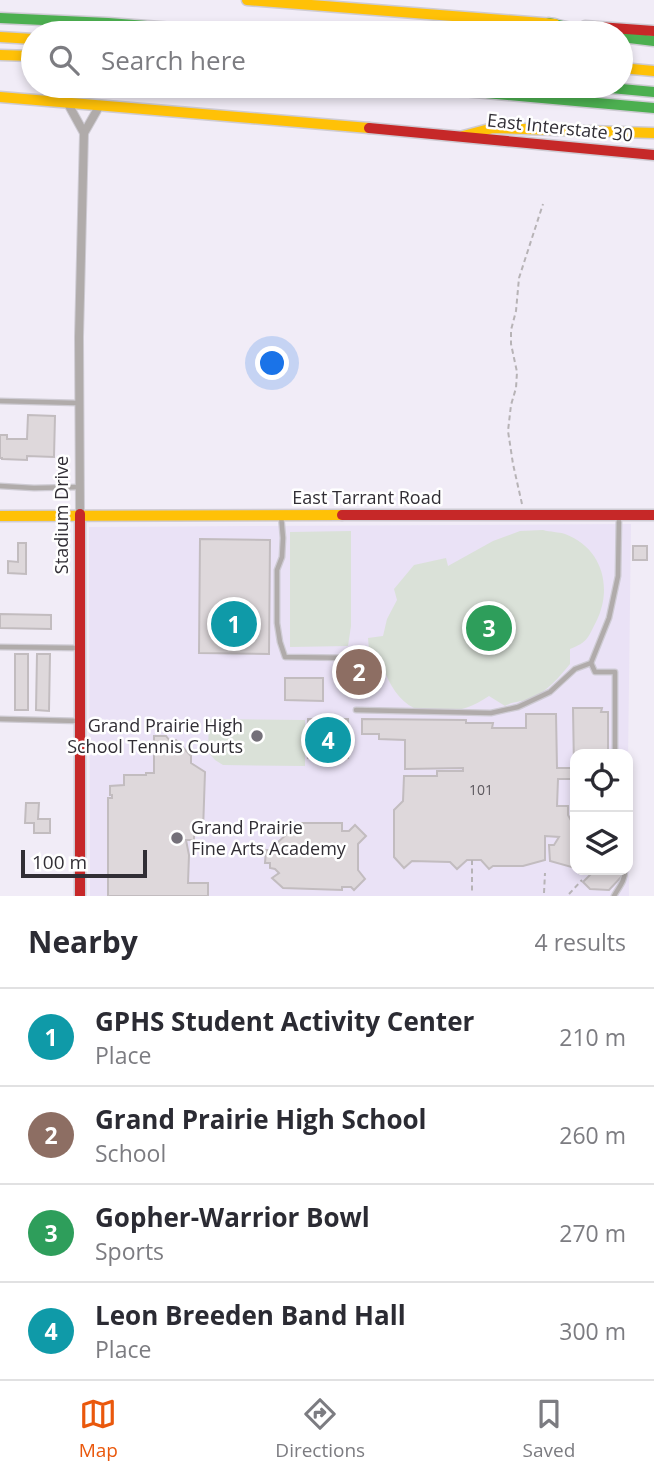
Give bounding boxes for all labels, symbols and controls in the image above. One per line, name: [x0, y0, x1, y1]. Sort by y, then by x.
search box: [21, 21, 633, 98]
icon: search: [45, 41, 83, 79]
text: Search here: [101, 42, 246, 78]
street label: East Interstate 30: [486, 107, 634, 147]
your location: [255, 346, 289, 380]
street label: Stadium Drive: [49, 456, 73, 574]
street label: East Tarrant Road: [292, 485, 442, 509]
pin: 1: [211, 598, 257, 650]
pin: 3: [466, 602, 512, 654]
pin: 2: [336, 646, 382, 698]
place label: Grand Prairie High School Tennis Courts: [67, 713, 243, 758]
pin: 4: [305, 714, 351, 766]
marker: Grand Prairie High School Tennis Courts: [249, 728, 265, 744]
map controls: [570, 749, 633, 875]
button: locate: [570, 749, 633, 812]
house number: 101: [469, 780, 493, 799]
button: layers: [570, 812, 633, 875]
place label: Grand Prairie Fine Arts Academy: [191, 815, 347, 860]
marker: Grand Prairie Fine Arts Academy: [169, 830, 185, 846]
scale bar: [21, 847, 147, 879]
text: 100 m: [32, 849, 87, 875]
text: Nearby: [28, 921, 138, 962]
text: 4 results: [535, 926, 626, 958]
text: GPHS Student Activity Center: [95, 1003, 474, 1039]
text: 1: [44, 1021, 58, 1053]
text: 210 m: [559, 1021, 626, 1053]
text: Place: [95, 1039, 151, 1071]
text: Grand Prairie High School: [95, 1101, 427, 1137]
text: 2: [44, 1119, 58, 1151]
text: 260 m: [559, 1119, 626, 1151]
text: School: [95, 1137, 166, 1169]
text: Gopher-Warrior Bowl: [95, 1199, 370, 1235]
text: 3: [44, 1217, 58, 1249]
text: 270 m: [559, 1217, 626, 1249]
text: Sports: [95, 1235, 164, 1267]
text: Leon Breeden Band Hall: [95, 1297, 406, 1333]
text: 4: [44, 1315, 58, 1347]
text: 300 m: [559, 1315, 626, 1347]
text: Place: [95, 1333, 151, 1365]
tab: Map: [79, 1395, 118, 1463]
tab: Directions: [275, 1395, 365, 1463]
tab: Saved: [523, 1395, 575, 1463]

